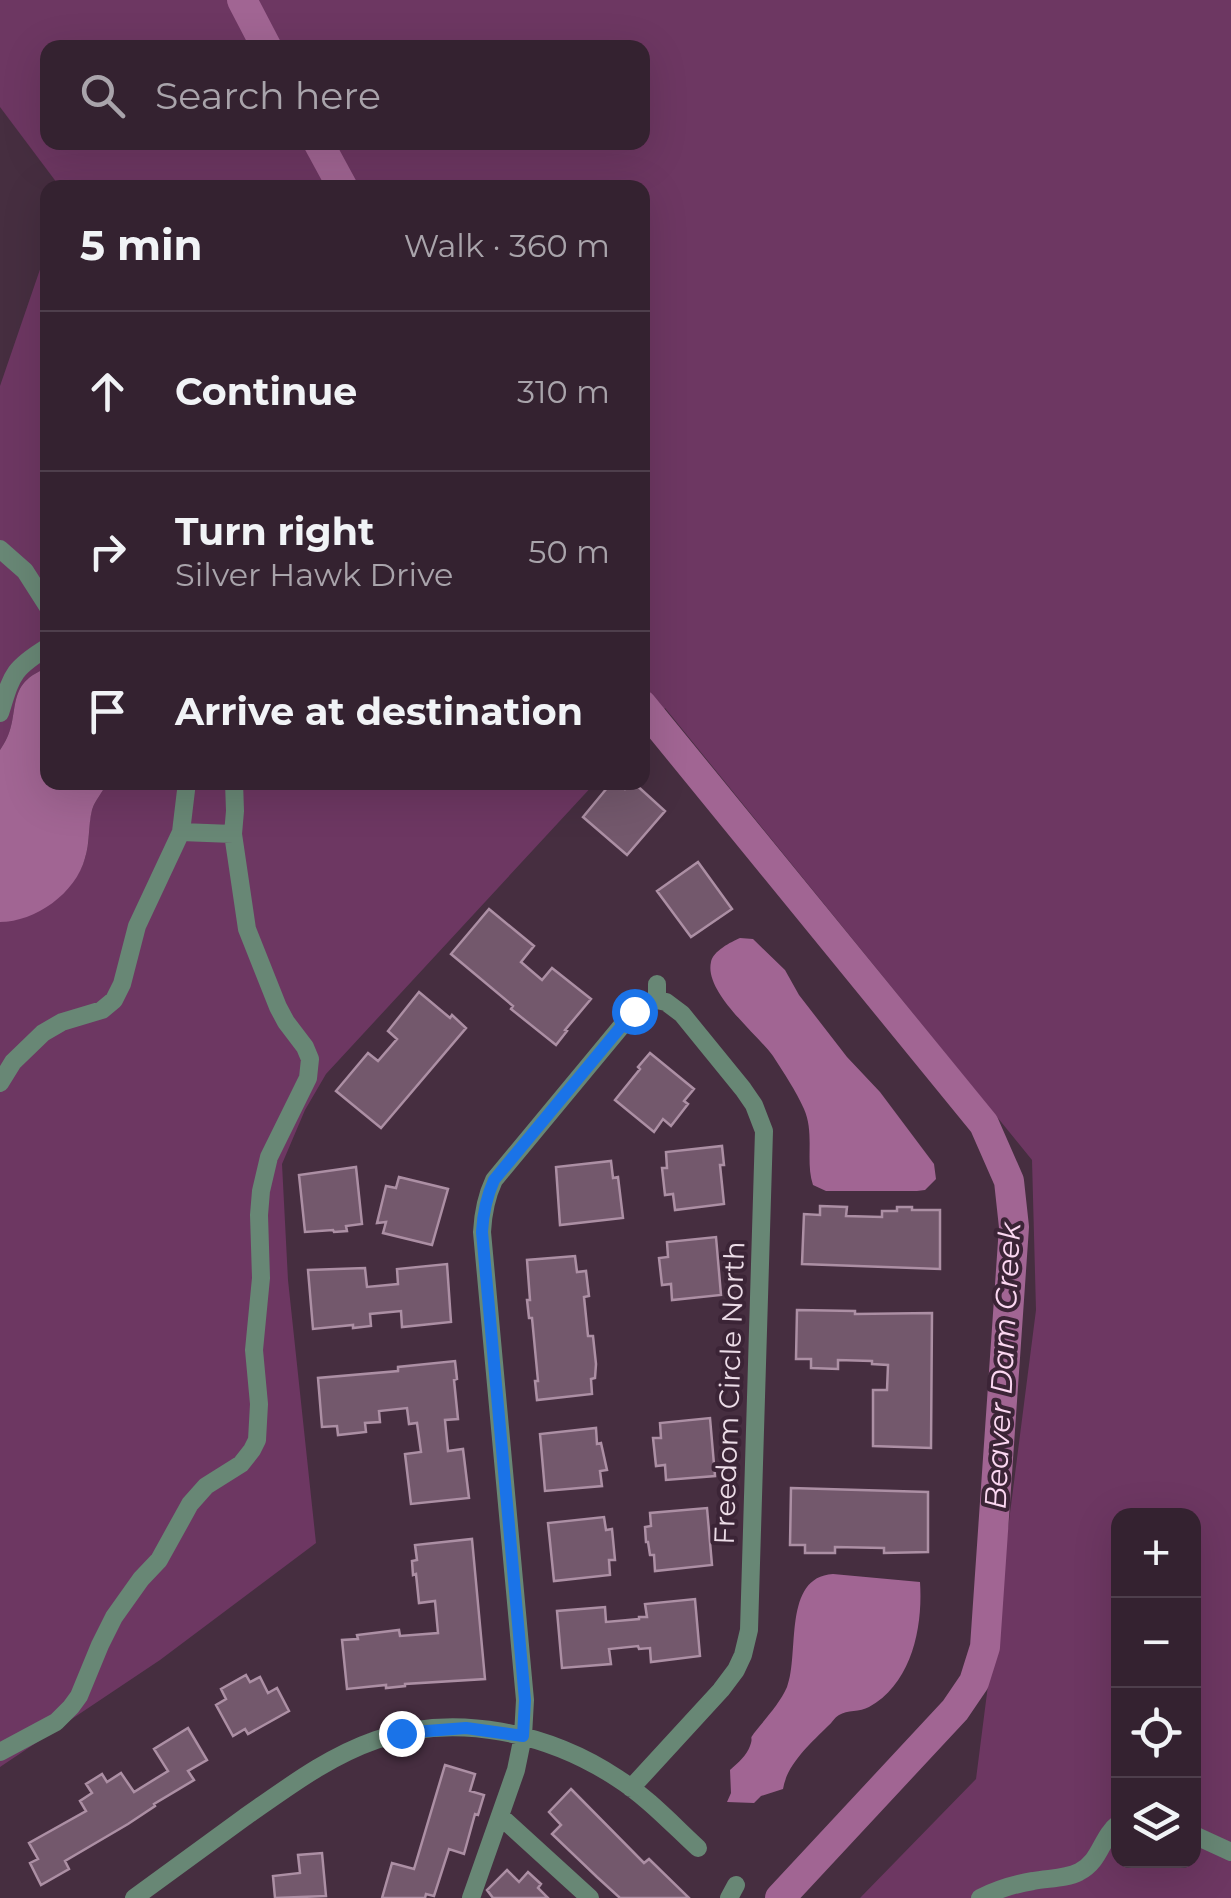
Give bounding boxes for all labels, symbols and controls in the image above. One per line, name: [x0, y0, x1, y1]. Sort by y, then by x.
search box: [40, 40, 650, 150]
icon: search: [75, 68, 130, 123]
text: Search here: [155, 72, 381, 119]
text: 5 min: [80, 219, 203, 271]
text: Walk · 360 m: [404, 226, 610, 265]
icon: ahead: [80, 364, 135, 419]
text: Continue: [175, 368, 357, 415]
text: 310 m: [517, 372, 610, 411]
text: Turn right: [175, 508, 374, 555]
icon: right: [80, 524, 135, 579]
text: 50 m: [528, 532, 610, 571]
text: Silver Hawk Drive: [175, 555, 453, 594]
icon: arrive: [80, 684, 135, 739]
text: Arrive at destination: [175, 688, 583, 735]
route start: [612, 989, 658, 1035]
water label: Beaver Dam Creek: [977, 1221, 1029, 1510]
street label: Freedom Circle North: [707, 1241, 751, 1545]
map controls: [1111, 1508, 1201, 1868]
button: +: [1111, 1508, 1201, 1598]
button: −: [1111, 1598, 1201, 1688]
button: locate: [1111, 1688, 1201, 1778]
route end: [379, 1711, 425, 1757]
button: layers: [1111, 1778, 1201, 1868]

